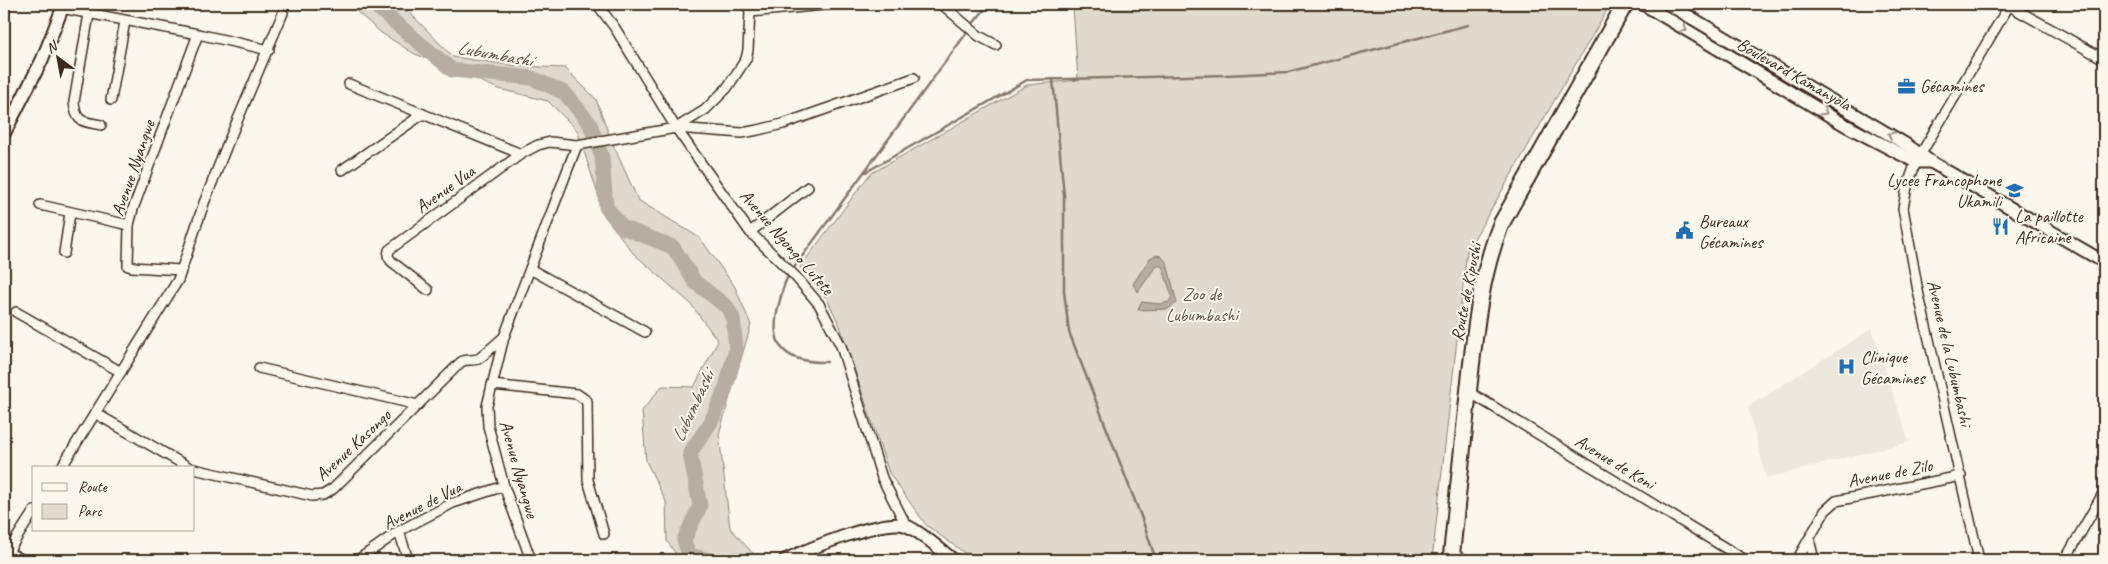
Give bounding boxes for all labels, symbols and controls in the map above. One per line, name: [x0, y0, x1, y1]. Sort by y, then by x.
one-way arrow: [1679, 23, 1688, 33]
north arrow: [32, 32, 82, 82]
street label: Boulevard Kamanyola: [1733, 33, 1856, 116]
water label: Lubumbashi: [455, 36, 539, 73]
text: N: [43, 37, 62, 57]
place label: Gécamines: [1920, 75, 1985, 97]
office icon: Gécamines: [1896, 76, 1916, 96]
one-way arrow: [1819, 106, 1828, 116]
street label: Avenue Nyangwe: [106, 116, 160, 219]
one-way arrow: [1887, 132, 1896, 142]
street label: Avenue Vua: [411, 159, 480, 218]
place label: Lycee Francophone Ukamili: [1887, 169, 2004, 212]
school or university icon: Lycee Francophone Ukamili: [2005, 180, 2025, 200]
street label: Avenue Ngongo Lutete: [735, 185, 839, 300]
place label: La paillotte Africaine: [2015, 205, 2084, 248]
place label: Bureaux Gécamines: [1699, 210, 1764, 253]
restaurant icon: La paillotte Africaine: [1991, 216, 2011, 236]
public building icon: Bureaux Gécamines: [1675, 221, 1695, 241]
street label: Route de Kipushi: [1446, 239, 1487, 343]
street label: Avenue de la Lubumbashi: [1922, 278, 1978, 431]
park label: Zoo de Lubumbashi: [1166, 283, 1241, 326]
place label: Clinique Gécamines: [1861, 346, 1926, 389]
hospital icon: Clinique Gécamines: [1837, 357, 1857, 377]
water label: Lubumbashi: [666, 363, 722, 446]
street label: Avenue Kasongo: [311, 403, 397, 485]
street label: Avenue Nyangwe: [495, 418, 544, 521]
street label: Avenue de Koni: [1571, 430, 1661, 496]
street label: Avenue de Zilo: [1846, 454, 1936, 492]
legend: [32, 466, 195, 532]
street label: Avenue de Vua: [379, 475, 466, 534]
text: Route: [78, 478, 108, 497]
text: Parc: [78, 502, 102, 521]

